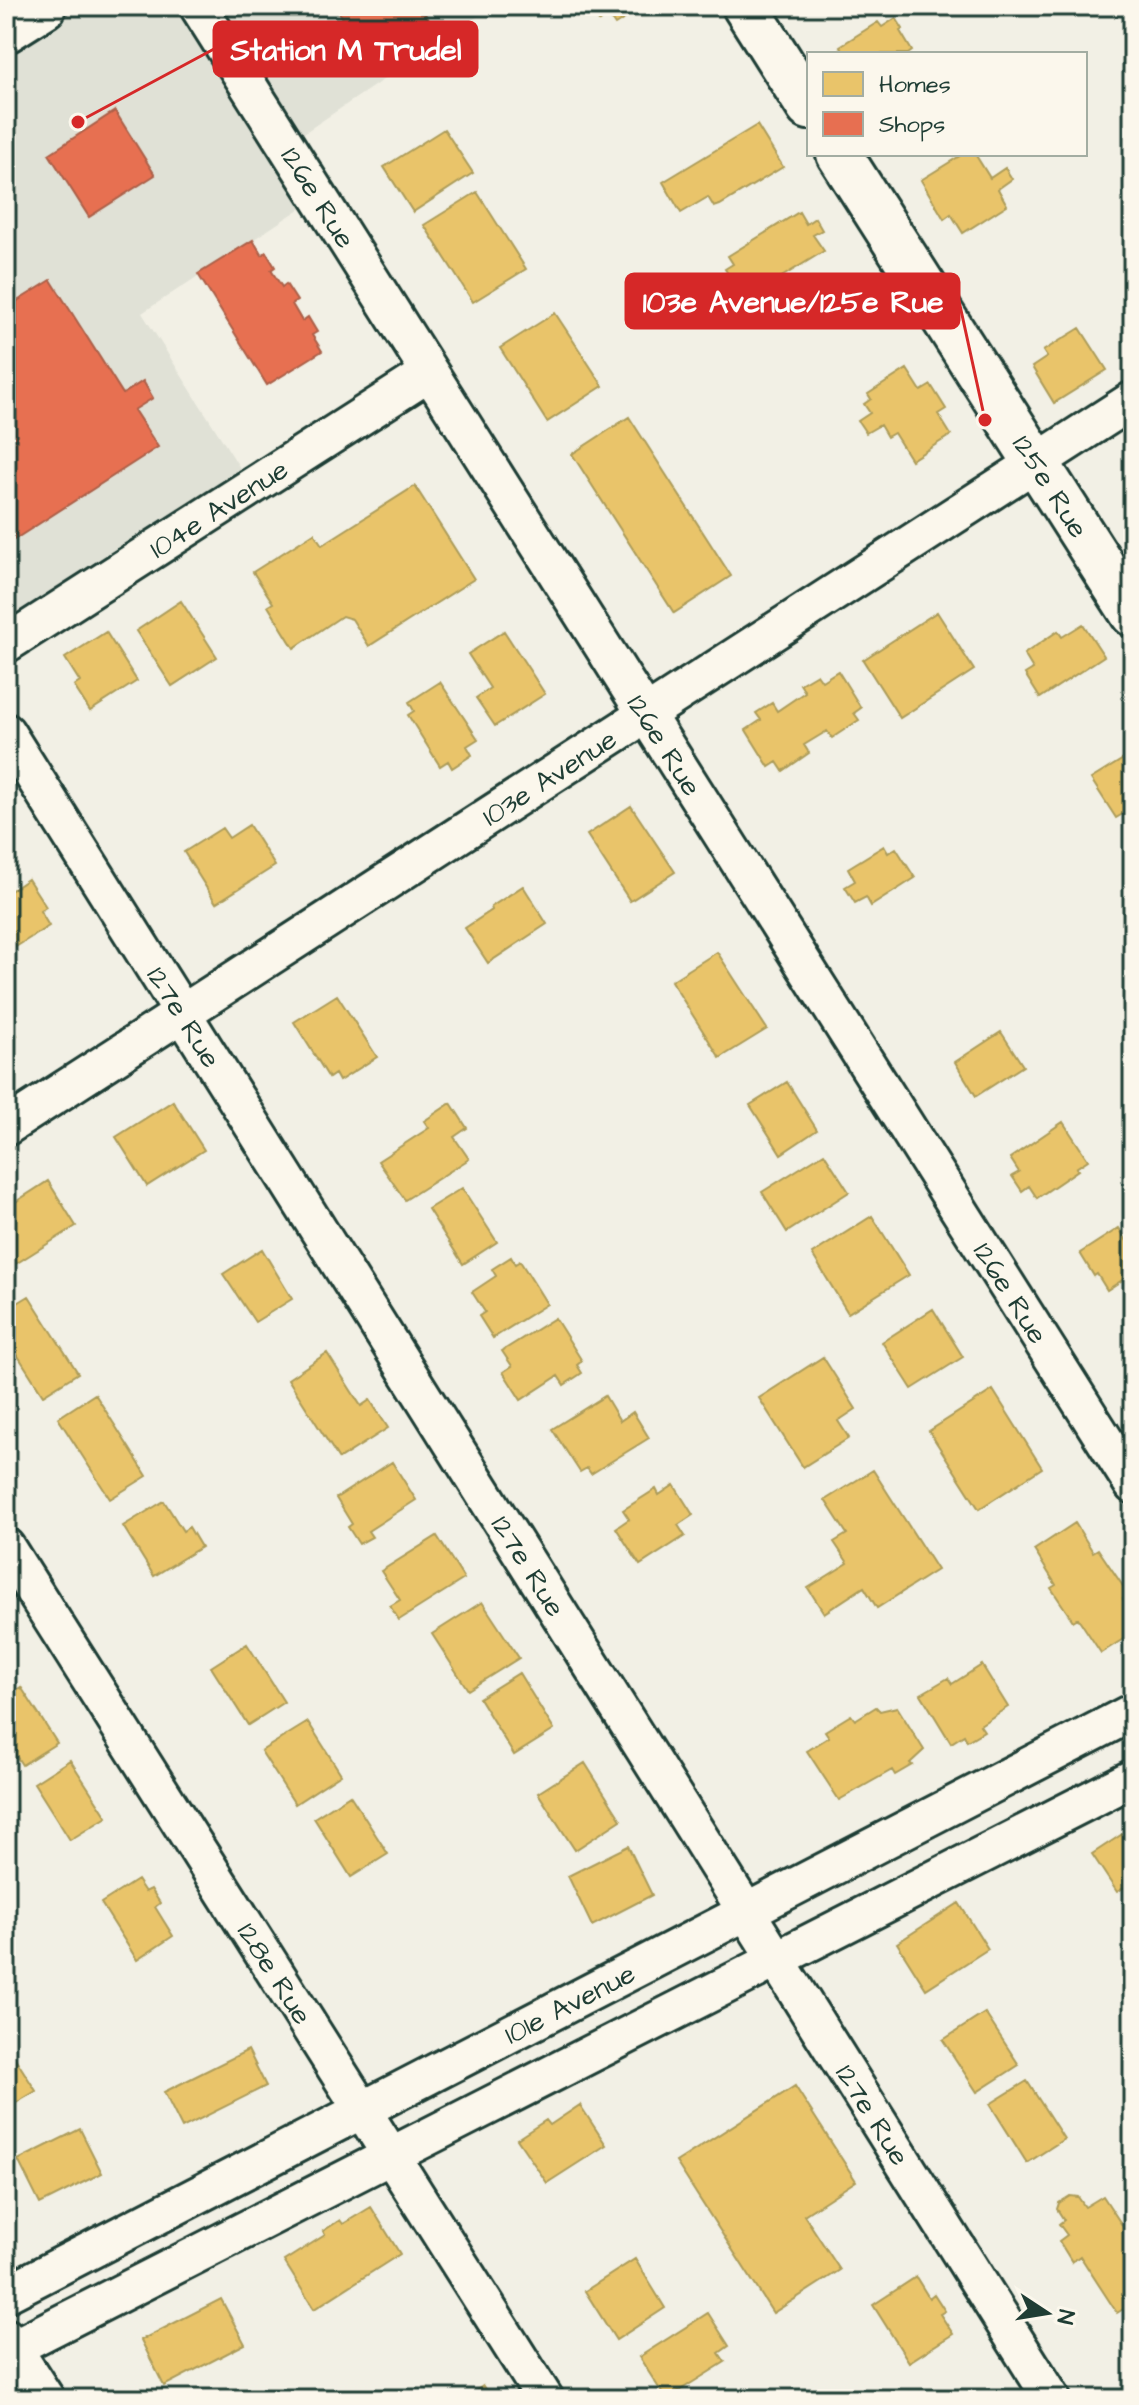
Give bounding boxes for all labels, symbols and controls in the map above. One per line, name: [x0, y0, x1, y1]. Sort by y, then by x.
callout: Station M Trudel: [214, 22, 477, 76]
text: Station M Trudel: [230, 30, 462, 72]
legend: [807, 52, 1087, 156]
text: Homes: [879, 68, 951, 102]
text: Shops: [879, 108, 945, 142]
street label: 126e Rue: [271, 140, 364, 256]
callout: 103e Avenue/125e Rue: [626, 274, 959, 328]
text: 103e Avenue/125e Rue: [643, 282, 943, 324]
street label: 125e Rue: [1002, 428, 1097, 546]
street label: 104e Avenue: [142, 450, 296, 568]
street label: 126e Rue: [617, 687, 710, 804]
street label: 103e Avenue: [475, 720, 624, 836]
street label: 127e Rue: [137, 959, 230, 1075]
street label: 126e Rue: [963, 1235, 1057, 1351]
street label: 127e Rue: [481, 1508, 574, 1624]
street label: 128e Rue: [227, 1915, 321, 2032]
street label: 101e Avenue: [498, 1954, 642, 2054]
street label: 127e Rue: [826, 2057, 919, 2173]
north arrow: [1007, 2273, 1087, 2353]
text: N: [1048, 2307, 1082, 2327]

